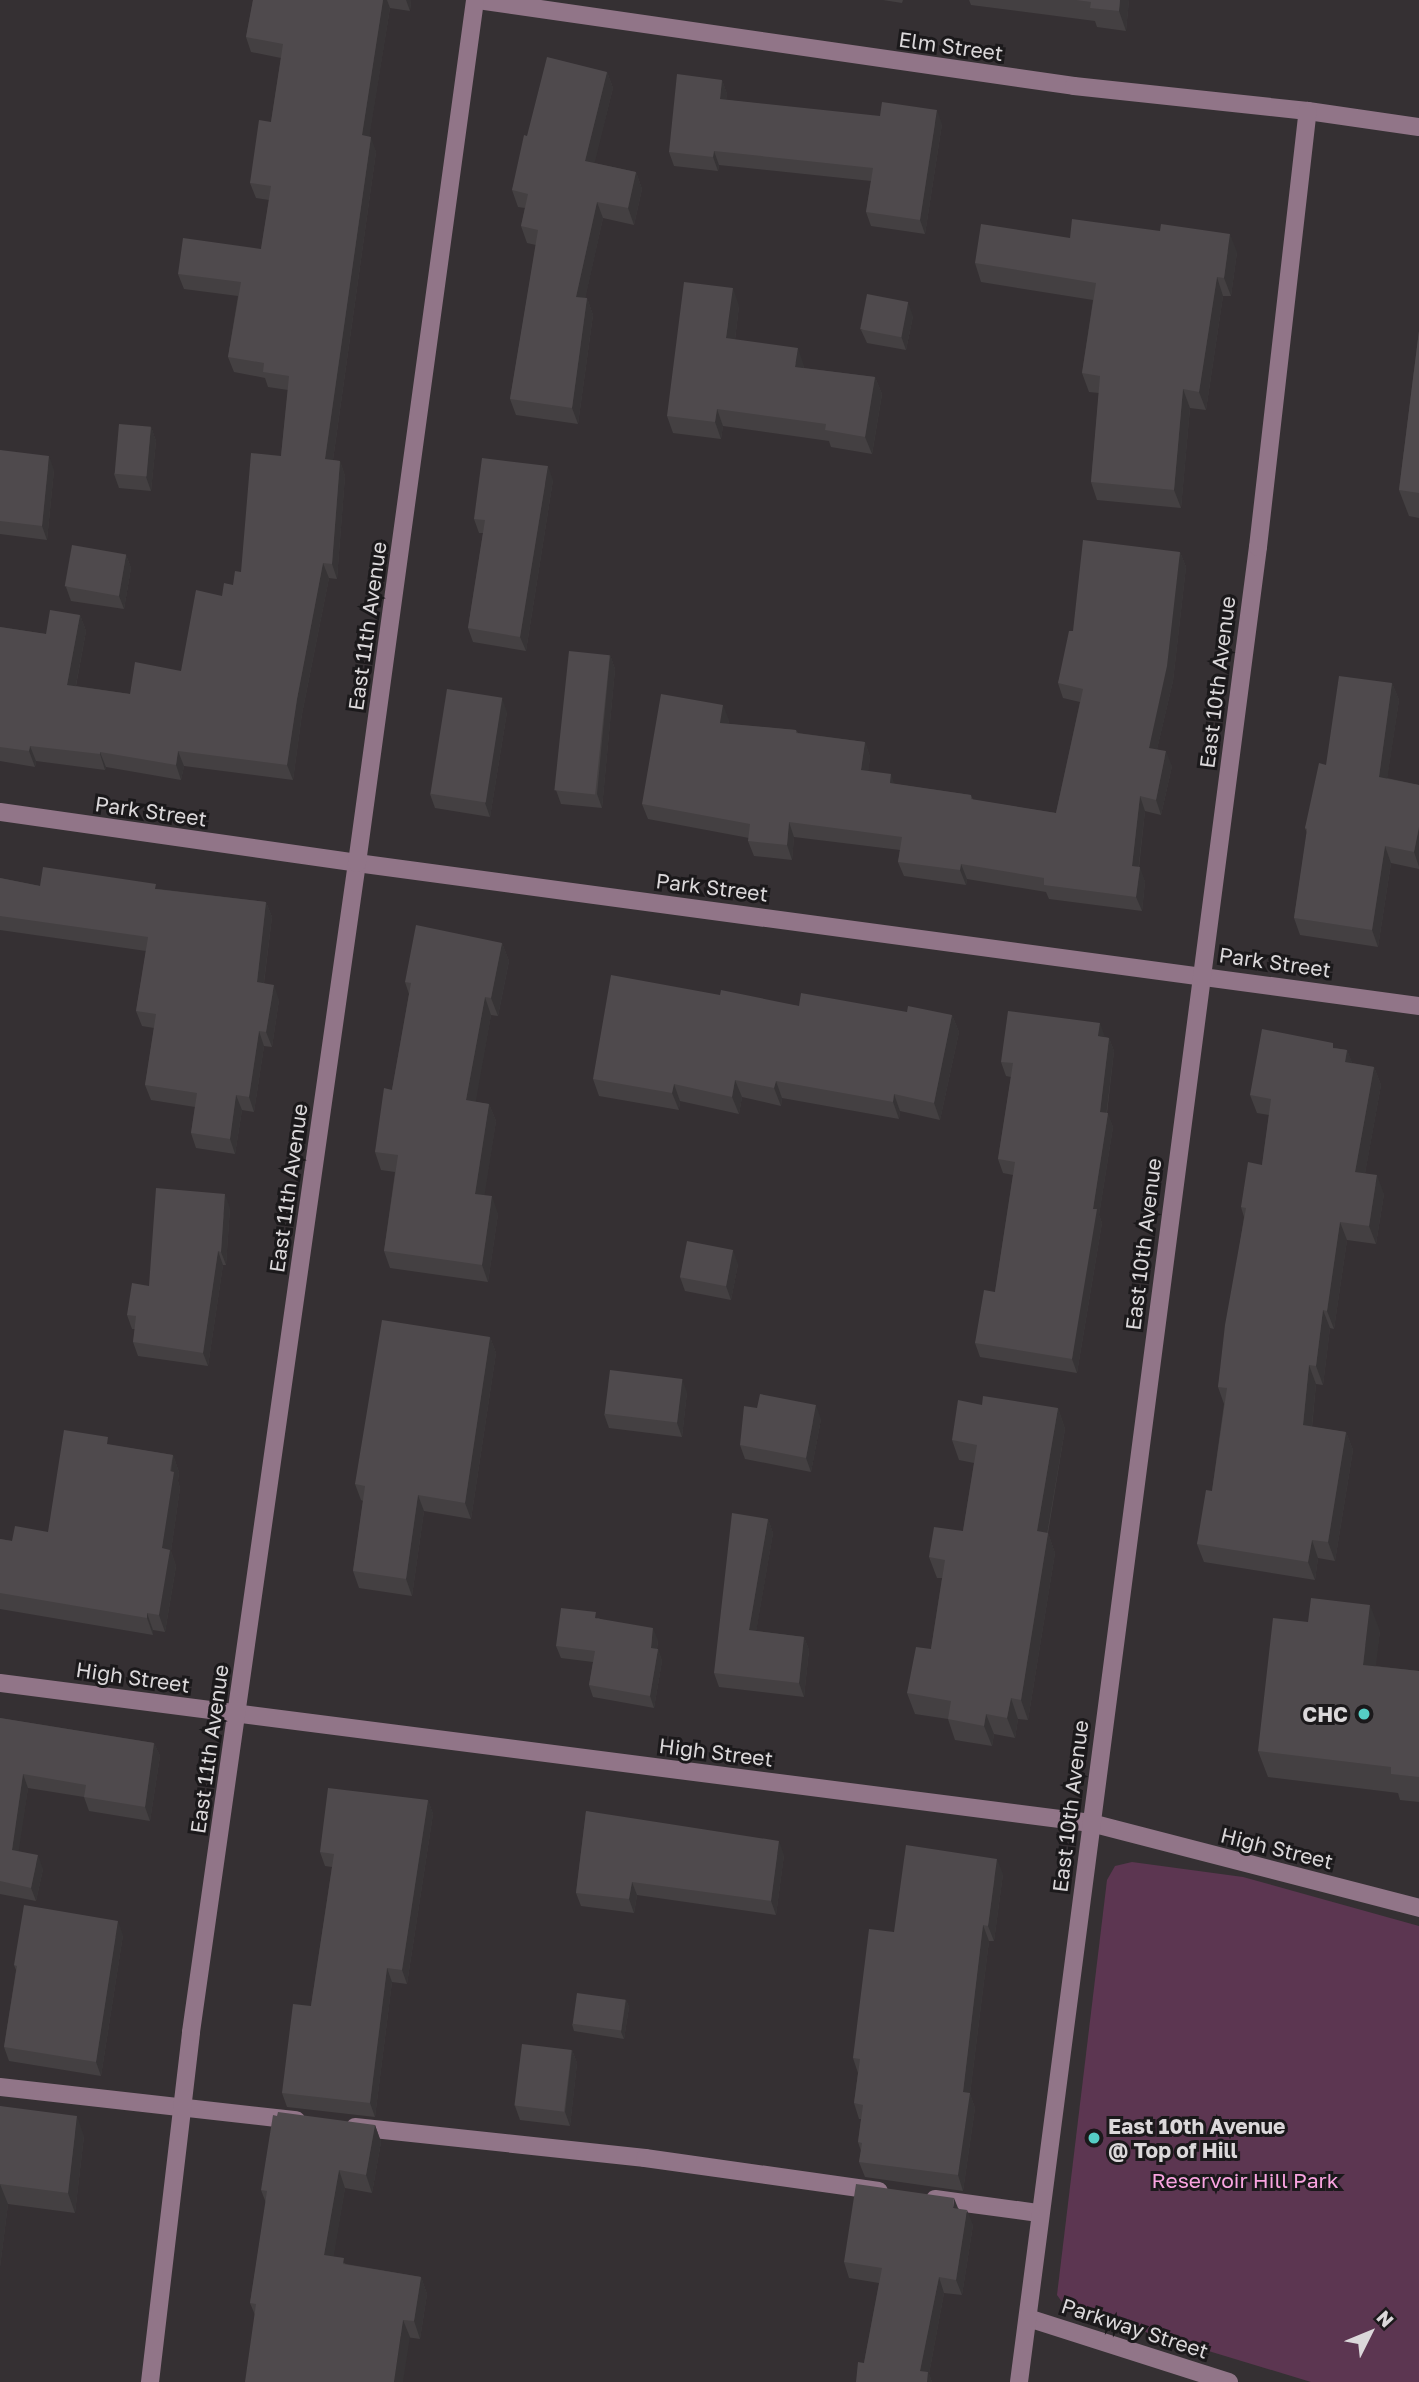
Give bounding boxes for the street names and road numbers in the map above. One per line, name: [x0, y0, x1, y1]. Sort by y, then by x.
street label: Elm Street: [897, 26, 1005, 66]
street label: East 11th Avenue: [343, 540, 391, 712]
street label: East 10th Avenue: [1194, 595, 1240, 769]
street label: Park Street: [93, 791, 209, 831]
street label: Park Street: [654, 868, 770, 906]
street label: Park Street: [1217, 942, 1333, 982]
street label: East 11th Avenue: [264, 1102, 312, 1274]
street label: East 10th Avenue: [1120, 1157, 1166, 1331]
street label: High Street: [74, 1657, 192, 1697]
street label: East 11th Avenue: [185, 1663, 233, 1835]
street label: East 10th Avenue: [1047, 1719, 1093, 1893]
street label: High Street: [657, 1732, 775, 1772]
street label: High Street: [1218, 1822, 1336, 1874]
street label: Parkway Street: [1058, 2292, 1212, 2364]

